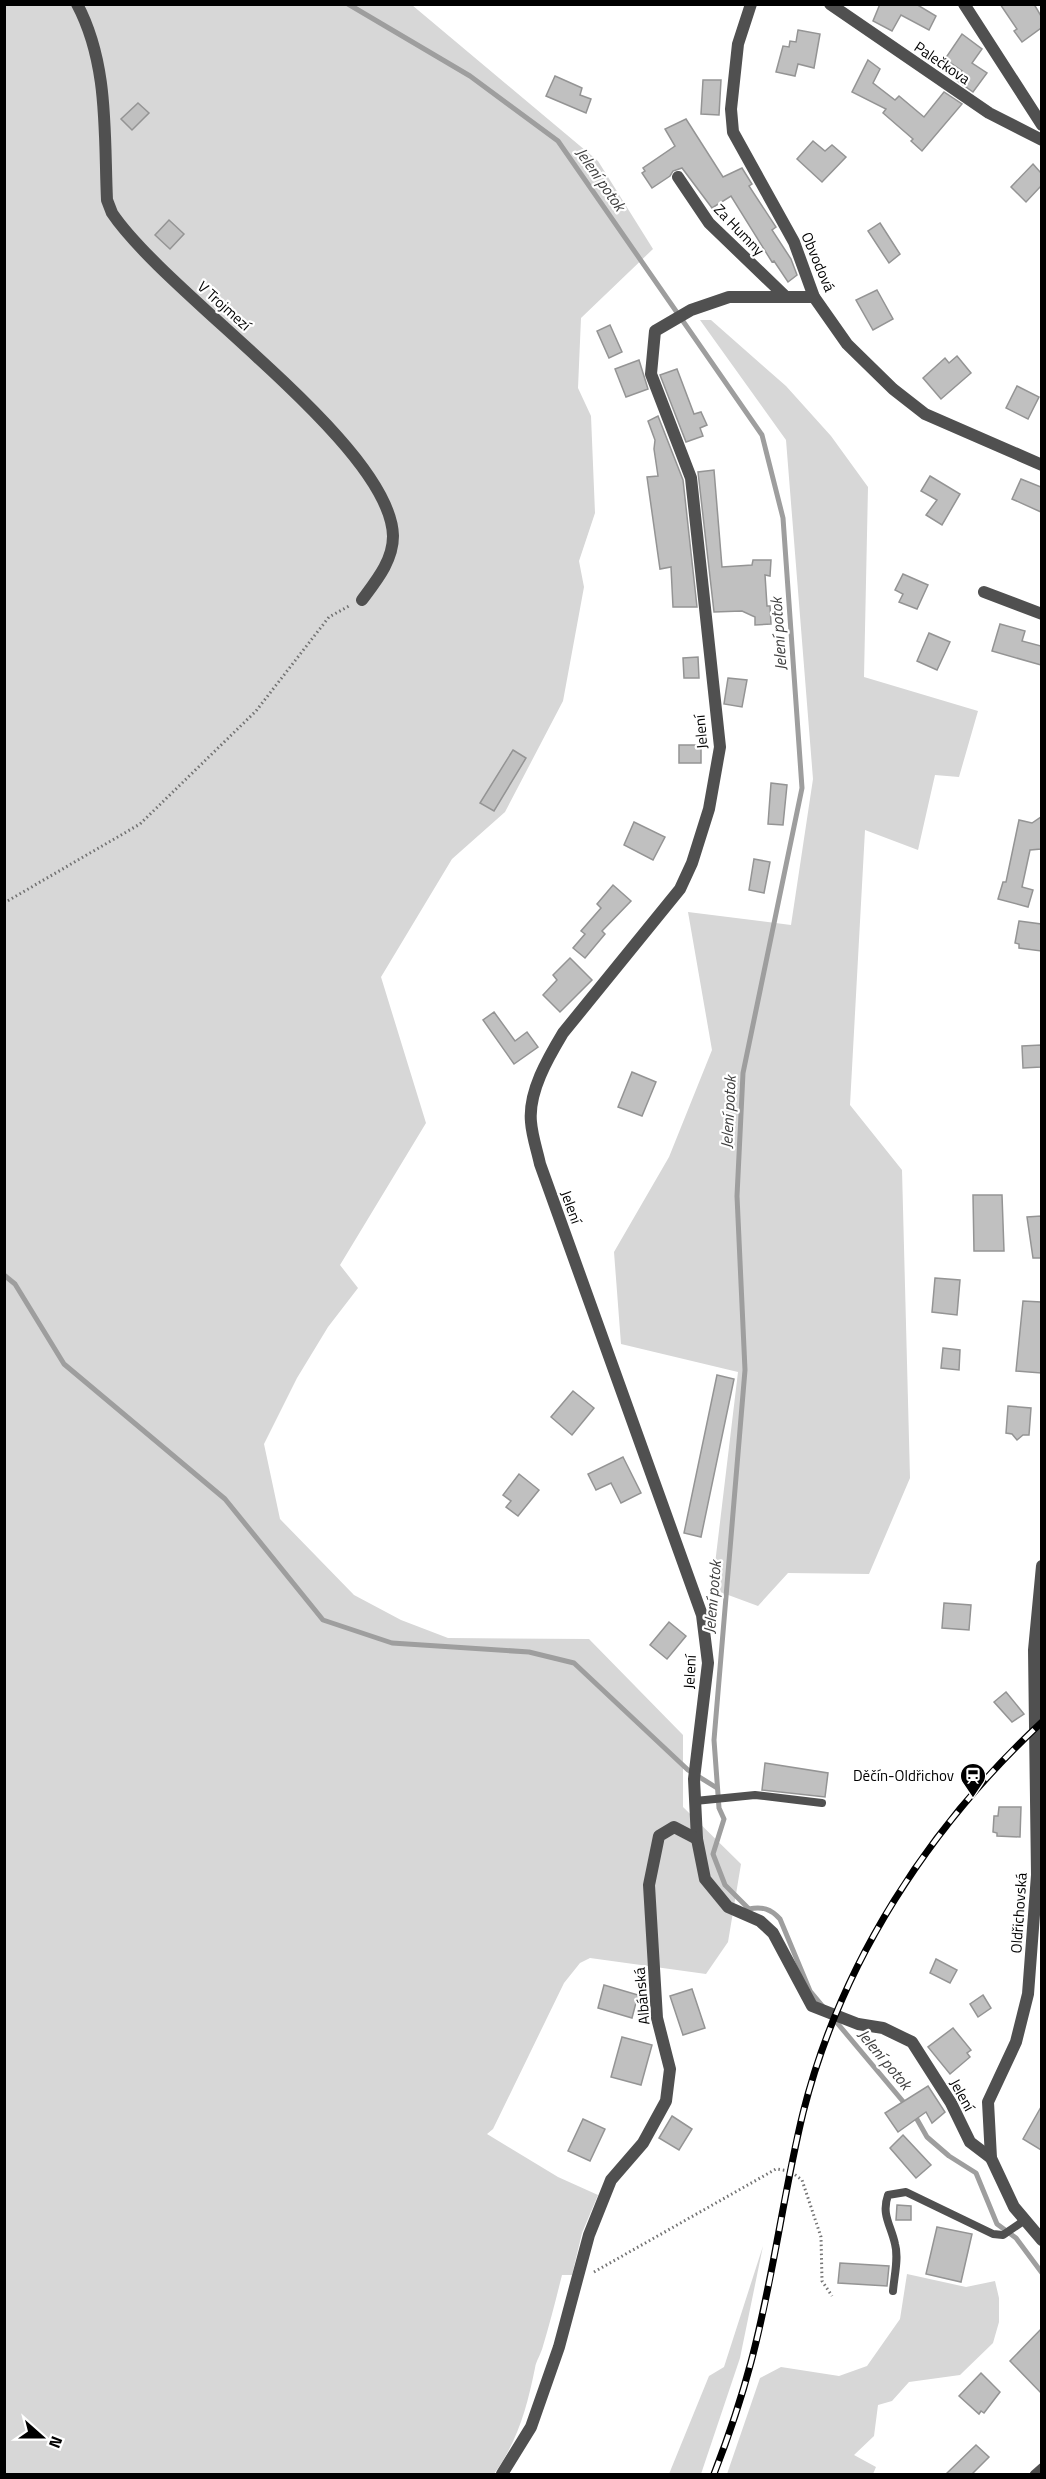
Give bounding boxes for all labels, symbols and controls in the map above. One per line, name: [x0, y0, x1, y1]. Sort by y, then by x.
street label: Palečkova: [910, 35, 975, 90]
water label: Jelení potok: [570, 142, 633, 217]
street label: Za Humny: [709, 198, 770, 261]
street label: Obvodová: [796, 228, 842, 296]
street label: V Trojmezí: [192, 275, 257, 337]
water label: Jelení potok: [763, 595, 793, 671]
street label: Jelení: [687, 712, 713, 750]
water label: Jelení potok: [714, 1073, 742, 1149]
street label: Jelení: [555, 1187, 589, 1228]
water label: Jelení potok: [697, 1558, 727, 1634]
street label: Jelení: [677, 1653, 702, 1690]
station icon: Děčín-Oldřichov: [958, 1761, 988, 1799]
place label: Děčín-Oldřichov: [853, 1764, 954, 1787]
street label: Oldřichovská: [1004, 1871, 1033, 1954]
street label: Albánská: [627, 1966, 655, 2026]
water label: Jelení potok: [852, 2023, 919, 2096]
street label: Jelení: [944, 2074, 982, 2117]
north arrow: [12, 2407, 72, 2467]
text: N: [43, 2433, 69, 2452]

